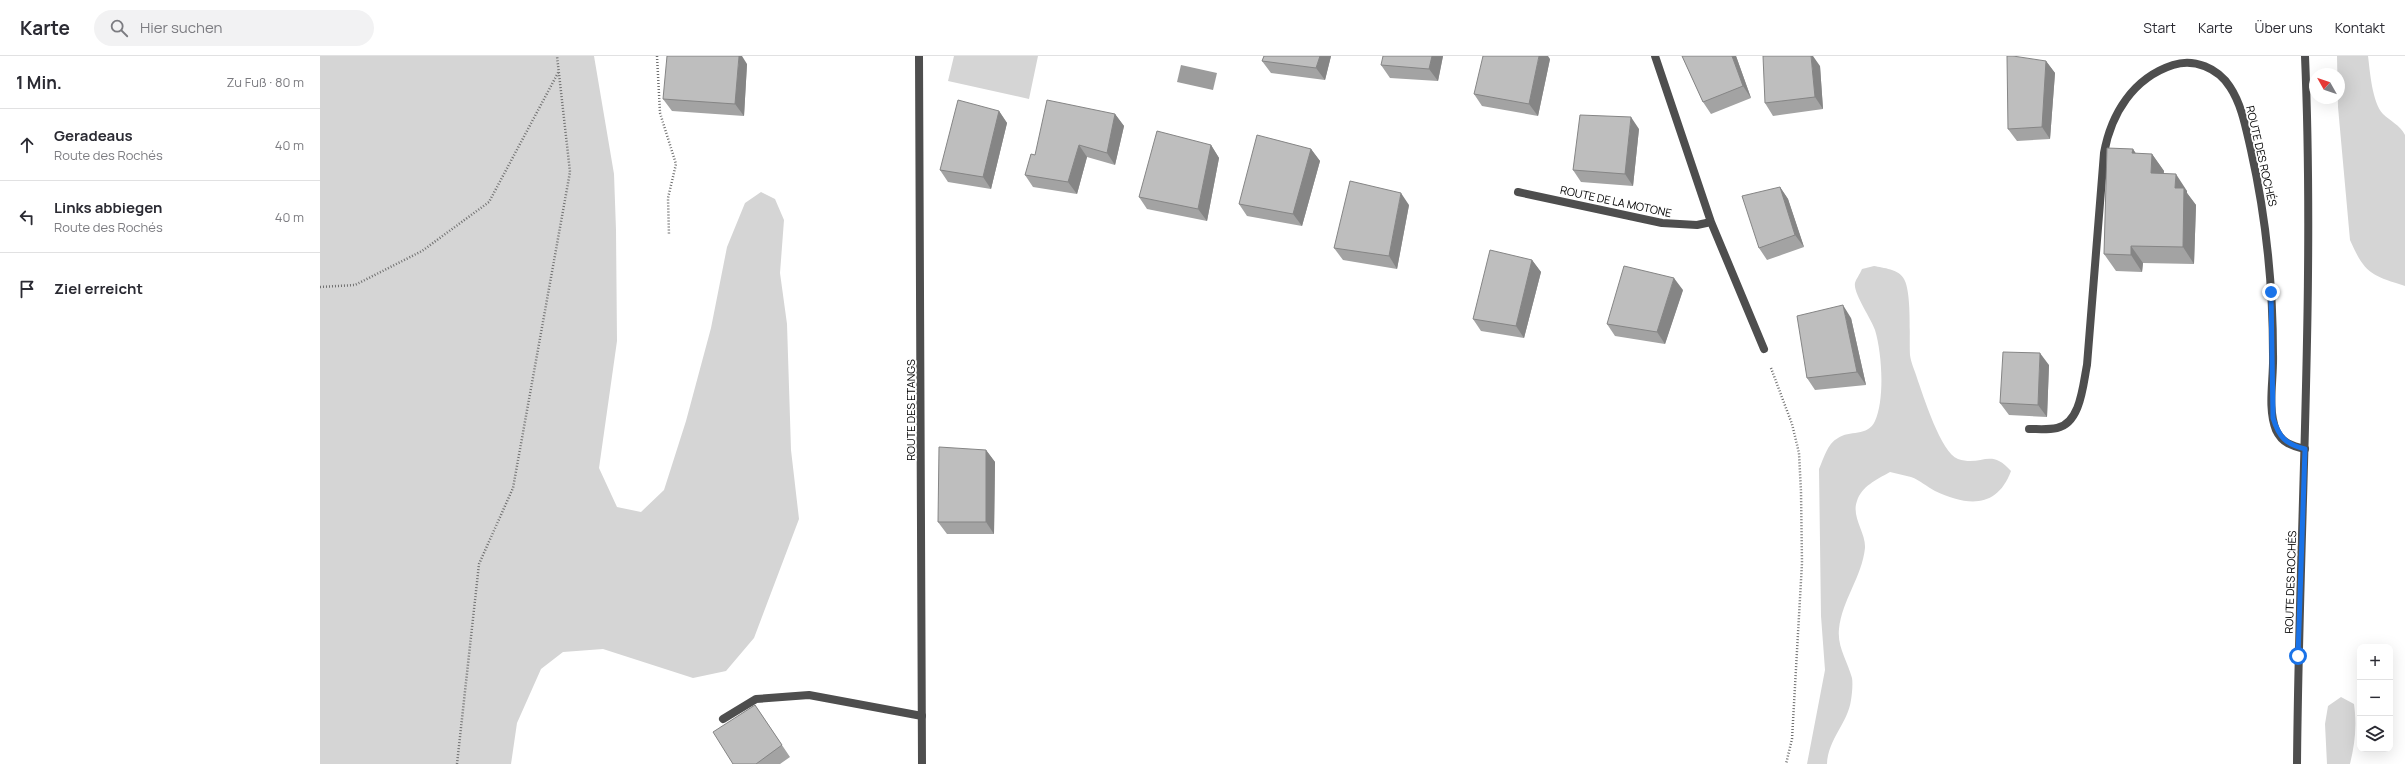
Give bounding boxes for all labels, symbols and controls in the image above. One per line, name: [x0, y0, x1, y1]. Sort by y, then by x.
search box: [94, 10, 374, 46]
text: Karte: [20, 15, 70, 41]
icon: search: [108, 17, 130, 39]
text: Hier suchen: [140, 17, 222, 38]
text: Start: [2143, 18, 2176, 37]
text: Karte: [2198, 18, 2233, 37]
text: Über uns: [2255, 18, 2313, 37]
text: Kontakt: [2335, 18, 2385, 37]
north arrow: [2309, 68, 2345, 104]
text: 1 Min.: [16, 71, 62, 94]
text: Zu Fuß · 80 m: [226, 73, 304, 91]
street label: ROUTE DES ROCHÉS: [2243, 104, 2281, 208]
text: Geradeaus: [54, 125, 133, 146]
icon: ahead: [16, 134, 38, 156]
text: 40 m: [275, 136, 304, 154]
text: Route des Rochés: [54, 146, 163, 164]
street label: ROUTE DE LA MOTONE: [1559, 182, 1673, 220]
text: Links abbiegen: [54, 197, 162, 218]
icon: left: [16, 206, 38, 228]
text: 40 m: [275, 208, 304, 226]
text: Route des Rochés: [54, 218, 163, 236]
icon: arrive: [16, 278, 38, 300]
text: Ziel erreicht: [54, 278, 143, 299]
route end: [2262, 283, 2280, 301]
street label: ROUTE DES ETANGS: [903, 359, 918, 461]
street label: ROUTE DES ROCHÉS: [2281, 530, 2299, 634]
map controls: [2357, 644, 2393, 752]
button: +: [2357, 644, 2393, 680]
route start: [2289, 647, 2307, 665]
button: −: [2357, 680, 2393, 716]
button: layers: [2357, 716, 2393, 752]

